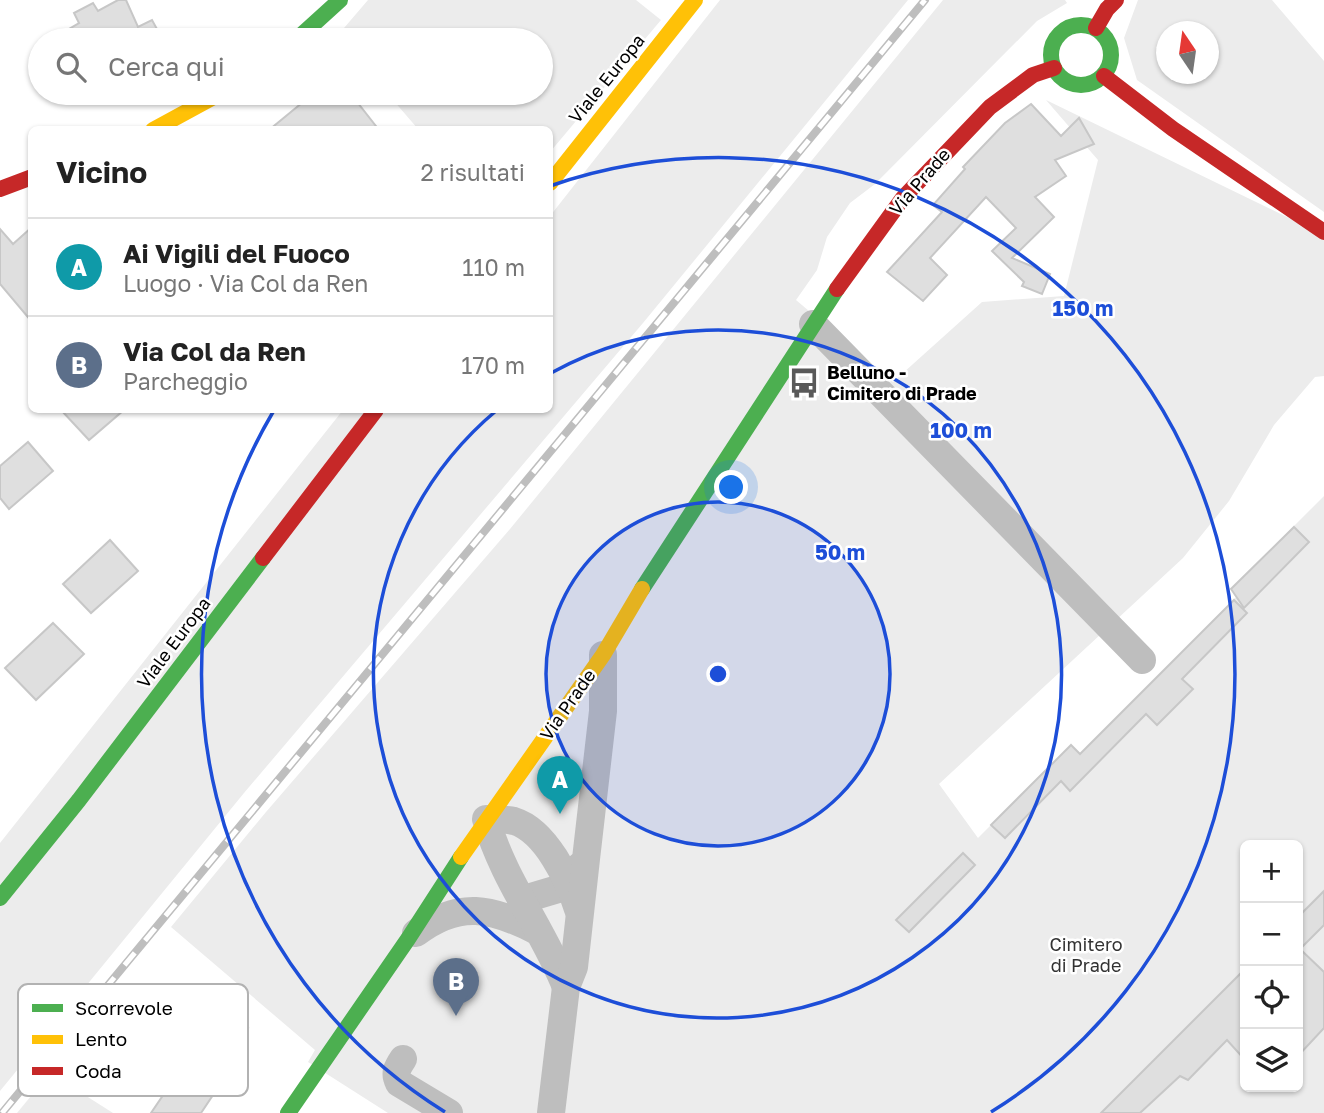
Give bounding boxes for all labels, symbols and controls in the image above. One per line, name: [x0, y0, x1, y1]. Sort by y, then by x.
north arrow: [1156, 21, 1219, 84]
search box: [28, 28, 553, 105]
street label: Viale Europa: [564, 29, 649, 127]
icon: search: [52, 48, 90, 86]
text: Cerca qui: [108, 51, 225, 82]
street label: Via Prade: [884, 143, 954, 219]
text: Vicino: [56, 154, 147, 190]
text: 2 risultati: [420, 158, 525, 186]
text: Ai Vigili del Fuoco: [123, 238, 350, 269]
text: A: [71, 253, 87, 281]
text: 110 m: [462, 253, 525, 281]
text: Luogo · Via Col da Ren: [123, 269, 368, 297]
text: 150 m: [1053, 295, 1113, 321]
text: Via Col da Ren: [123, 336, 306, 367]
text: B: [71, 351, 87, 379]
text: 170 m: [461, 351, 525, 379]
place label: Belluno - Cimitero di Prade: [827, 361, 977, 404]
bus stop icon: Belluno - Cimitero di Prade: [787, 366, 821, 400]
text: Parcheggio: [123, 367, 248, 395]
text: 100 m: [930, 417, 992, 443]
your location: [714, 470, 748, 504]
text: 50 m: [815, 539, 865, 565]
street label: Viale Europa: [132, 593, 215, 692]
centre of rings: [706, 662, 730, 686]
street label: Via Prade: [535, 665, 600, 744]
pin: A: [537, 756, 583, 814]
map controls: [1240, 840, 1303, 1092]
button: +: [1240, 840, 1303, 903]
button: −: [1240, 903, 1303, 966]
park label: Cimitero di Prade: [1049, 933, 1123, 976]
pin: B: [433, 958, 479, 1016]
button: locate: [1240, 966, 1303, 1029]
legend: [18, 984, 248, 1096]
text: Scorrevole: [75, 996, 173, 1019]
text: Lento: [75, 1027, 127, 1050]
button: layers: [1240, 1029, 1303, 1092]
text: Coda: [75, 1059, 122, 1082]

